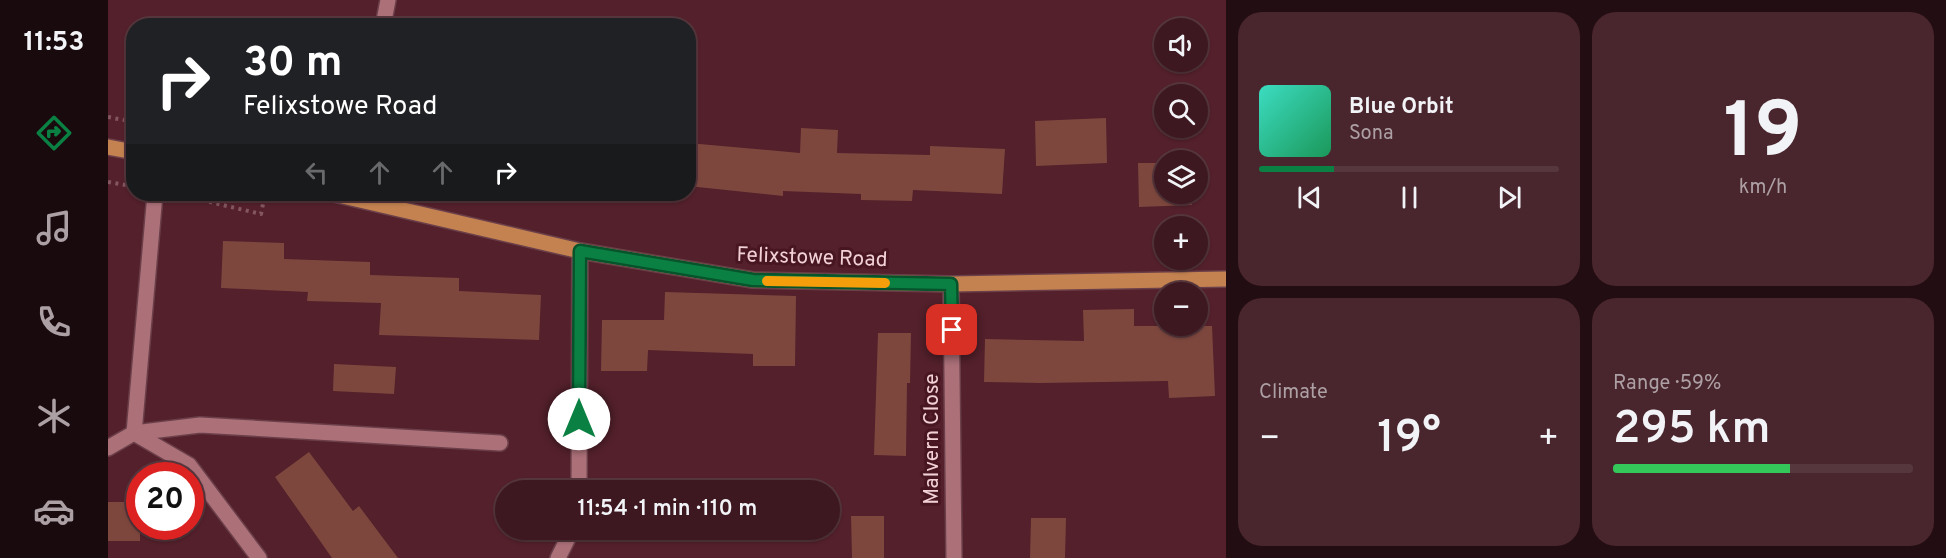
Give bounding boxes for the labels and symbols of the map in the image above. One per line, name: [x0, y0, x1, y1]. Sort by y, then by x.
street label: Felixstowe Road: [736, 242, 888, 274]
pin: [926, 304, 977, 355]
street label: Malvern Close: [919, 373, 946, 505]
position arrow: [547, 387, 611, 451]
speed limit sign: 20: [126, 462, 204, 540]

